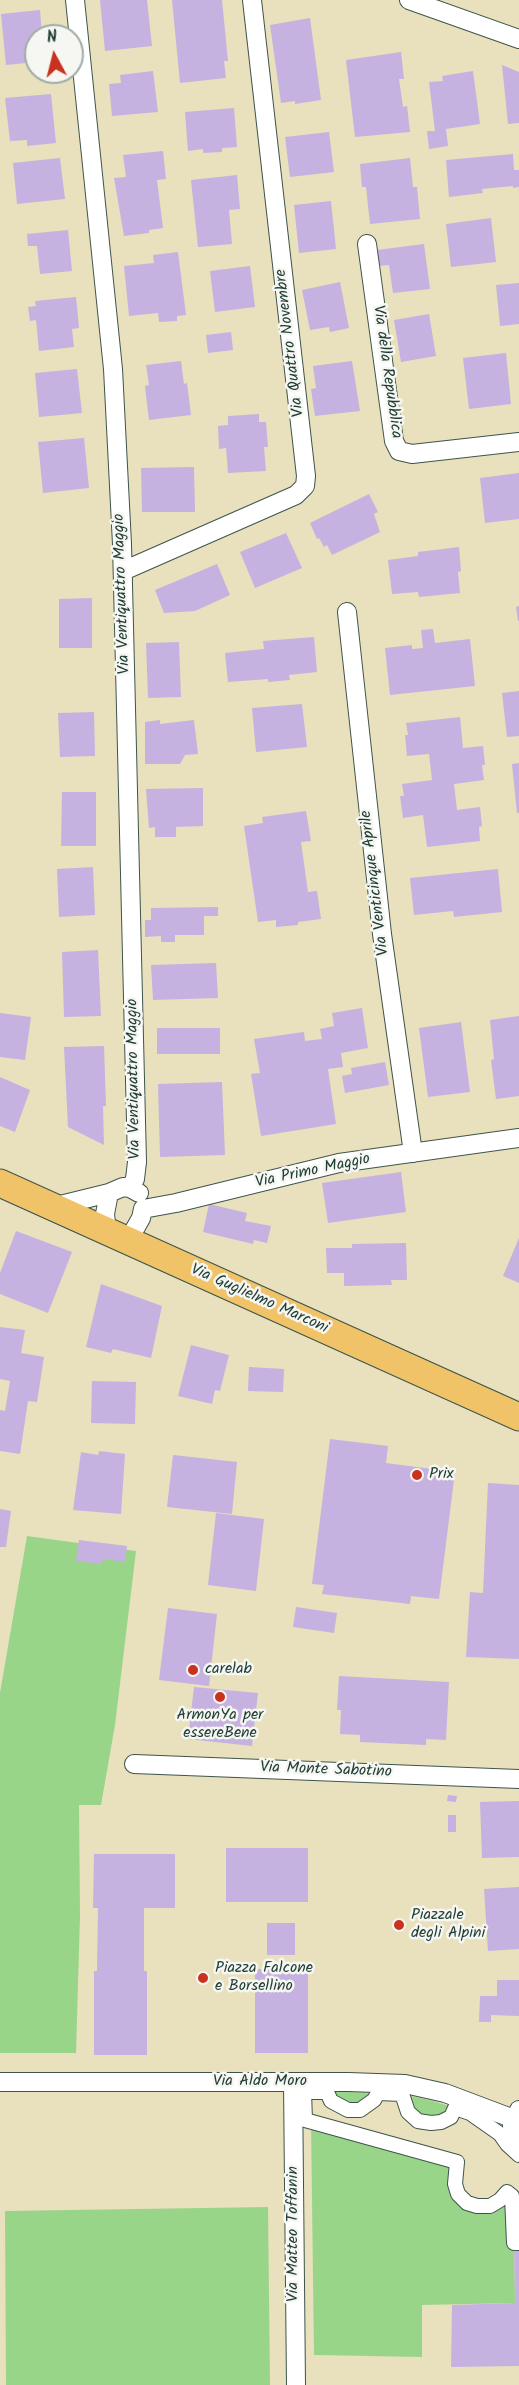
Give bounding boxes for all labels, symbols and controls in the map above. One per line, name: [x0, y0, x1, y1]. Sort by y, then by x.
north arrow: [24, 24, 84, 84]
text: N: [45, 25, 59, 51]
street label: Via Quattro Novembre: [272, 268, 310, 418]
street label: Via della Repubblica: [367, 304, 405, 440]
street label: Via Ventiquattro Maggio: [111, 513, 135, 675]
street label: Via Venticinque Aprile: [358, 809, 394, 957]
street label: Via Ventiquattro Maggio: [124, 998, 146, 1160]
street label: Via Primo Maggio: [254, 1150, 372, 1194]
street label: Via Guglielmo Marconi: [187, 1261, 331, 1339]
place label: Prix: [429, 1465, 454, 1485]
marker: Prix: [410, 1468, 424, 1482]
place label: carelab: [205, 1660, 252, 1680]
marker: carelab: [186, 1663, 200, 1677]
marker: ArmonYa per essereBene: [213, 1690, 227, 1704]
place label: ArmonYa per essereBene: [177, 1706, 263, 1744]
street label: Via Monte Sabotino: [260, 1759, 392, 1783]
place label: Piazzale degli Alpini: [411, 1906, 485, 1944]
marker: Piazzale degli Alpini: [392, 1918, 406, 1932]
place label: Piazza Falcone e Borsellino: [215, 1959, 313, 1997]
marker: Piazza Falcone e Borsellino: [196, 1971, 210, 1985]
street label: Via Aldo Moro: [213, 2072, 307, 2092]
street label: Via Matteo Toffanin: [284, 2166, 304, 2302]

